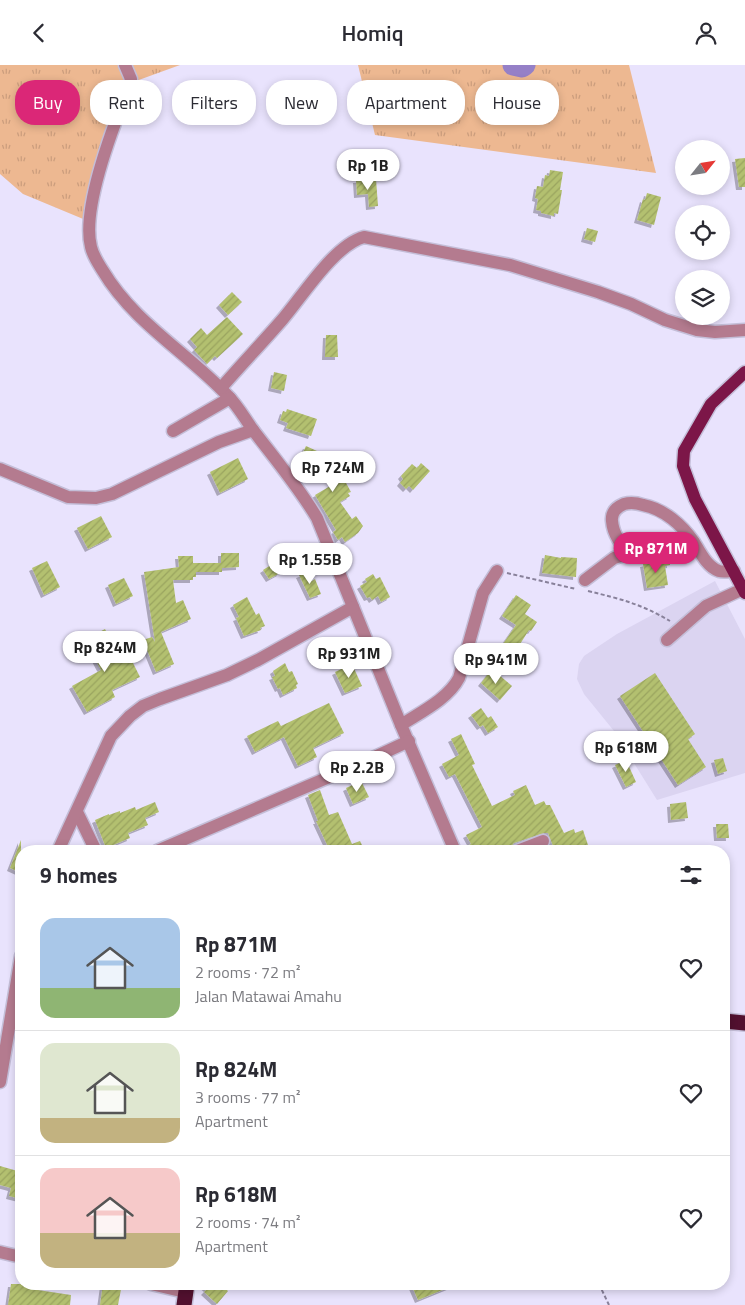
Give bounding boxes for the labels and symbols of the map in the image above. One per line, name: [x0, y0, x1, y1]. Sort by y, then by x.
north arrow: [675, 140, 730, 195]
pin: Rp 1B: [333, 149, 403, 191]
pin: Rp 724M: [287, 451, 379, 493]
pin: Rp 871M: [610, 531, 702, 574]
pin: Rp 1.55B: [258, 543, 362, 585]
pin: Rp 824M: [59, 631, 151, 673]
pin: Rp 931M: [303, 637, 395, 679]
pin: Rp 941M: [450, 643, 542, 685]
pin: Rp 618M: [580, 731, 672, 773]
pin: Rp 2.2B: [311, 751, 403, 793]

